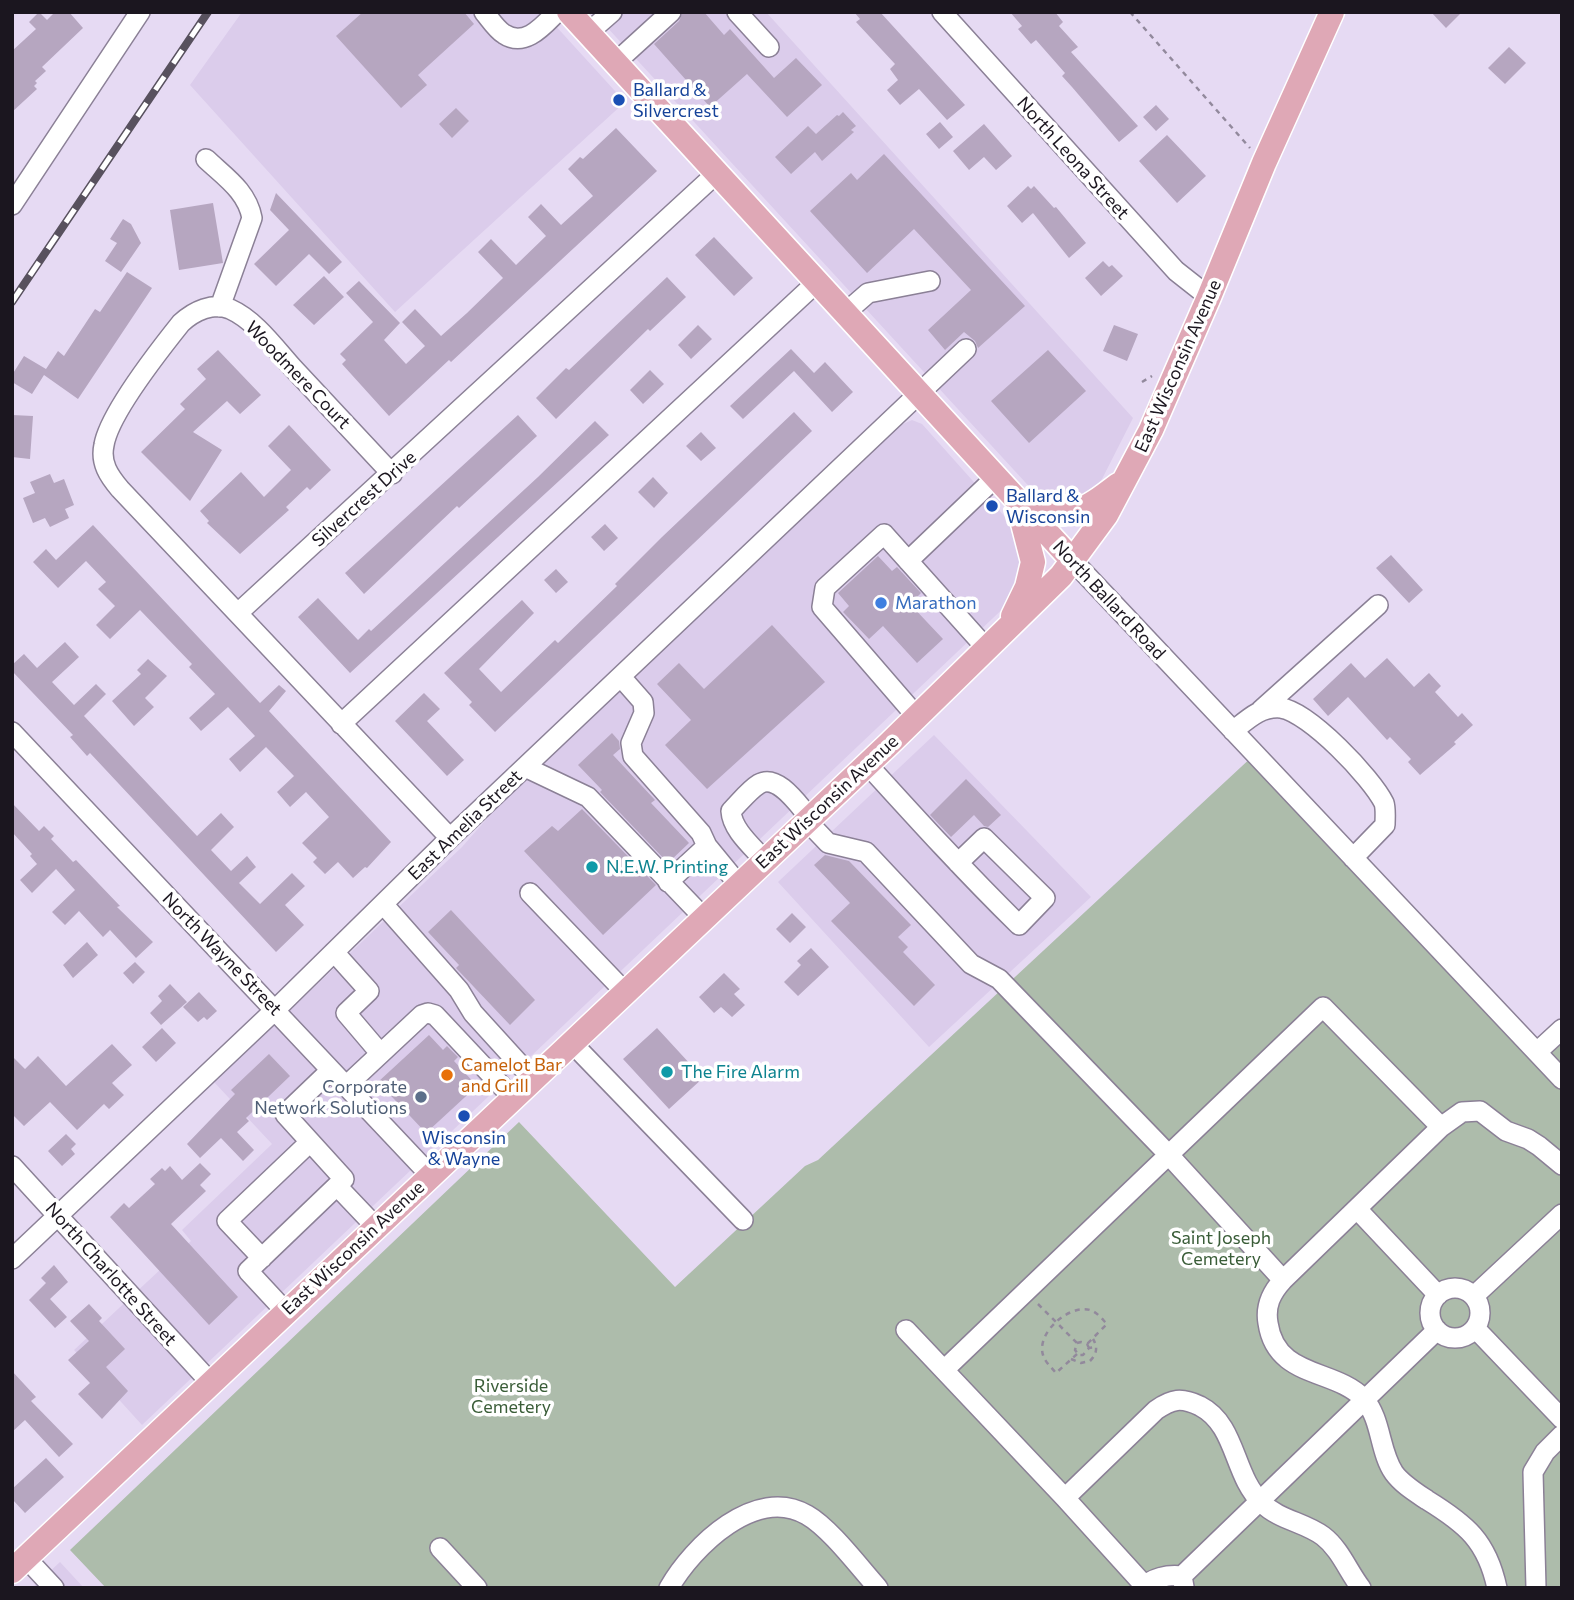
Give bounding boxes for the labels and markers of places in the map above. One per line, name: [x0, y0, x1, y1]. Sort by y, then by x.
place label: Ballard & Silvercrest: [633, 79, 719, 122]
marker: Ballard & Silvercrest: [611, 92, 627, 108]
place label: Ballard & Wisconsin: [1006, 485, 1090, 528]
marker: Ballard & Wisconsin: [984, 498, 1000, 514]
place label: Marathon: [895, 592, 977, 614]
marker: Marathon: [873, 595, 889, 611]
place label: N.E.W. Printing: [606, 856, 728, 878]
marker: N.E.W. Printing: [584, 859, 600, 875]
place label: Camelot Bar and Grill: [461, 1054, 562, 1096]
place label: The Fire Alarm: [681, 1061, 800, 1083]
marker: The Fire Alarm: [659, 1064, 675, 1080]
marker: Camelot Bar and Grill: [439, 1067, 455, 1083]
place label: Corporate Network Solutions: [254, 1076, 407, 1118]
marker: Corporate Network Solutions: [413, 1089, 429, 1105]
marker: Wisconsin & Wayne: [456, 1108, 472, 1124]
place label: Wisconsin & Wayne: [422, 1127, 506, 1170]

